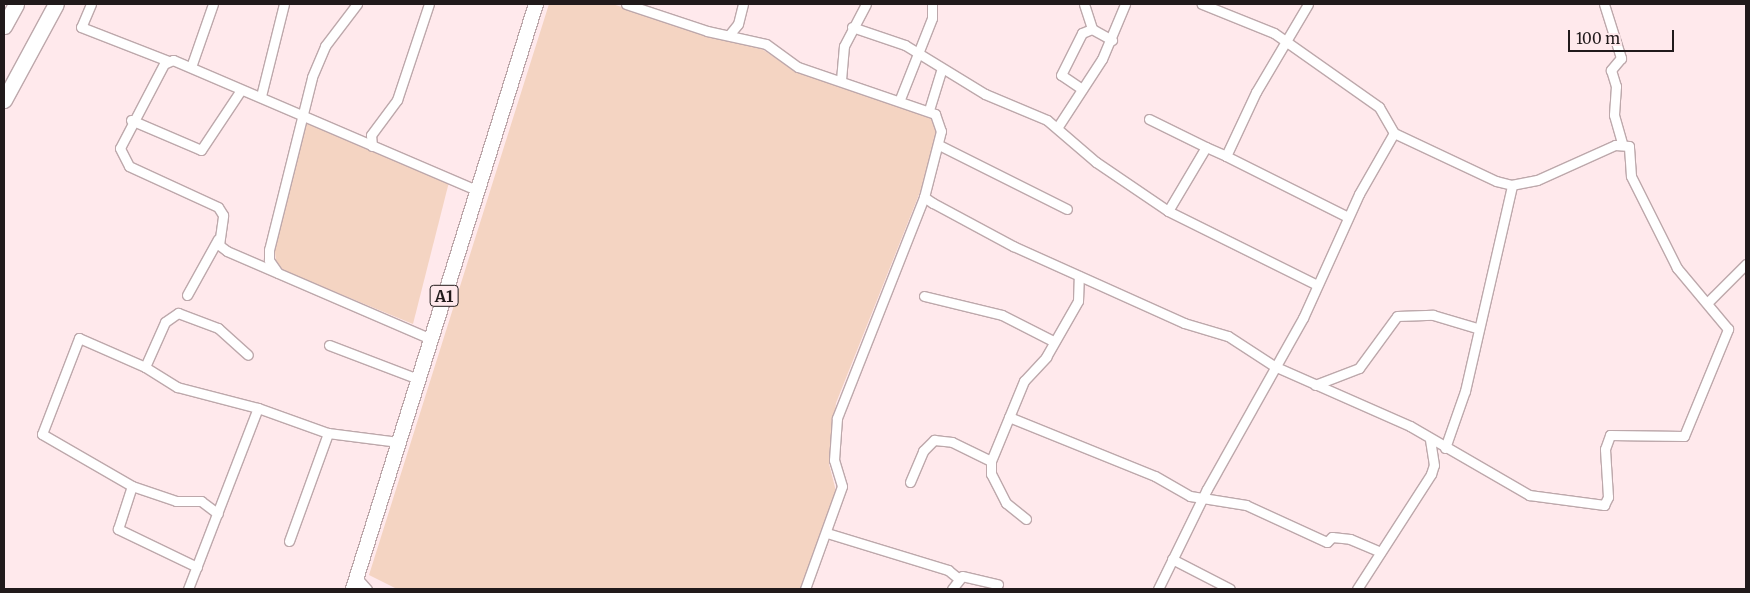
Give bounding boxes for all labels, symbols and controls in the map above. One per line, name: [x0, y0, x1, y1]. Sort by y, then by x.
scale bar: [1570, 20, 1676, 52]
text: 100 m: [1576, 29, 1620, 48]
road number: A1: [429, 282, 459, 310]

